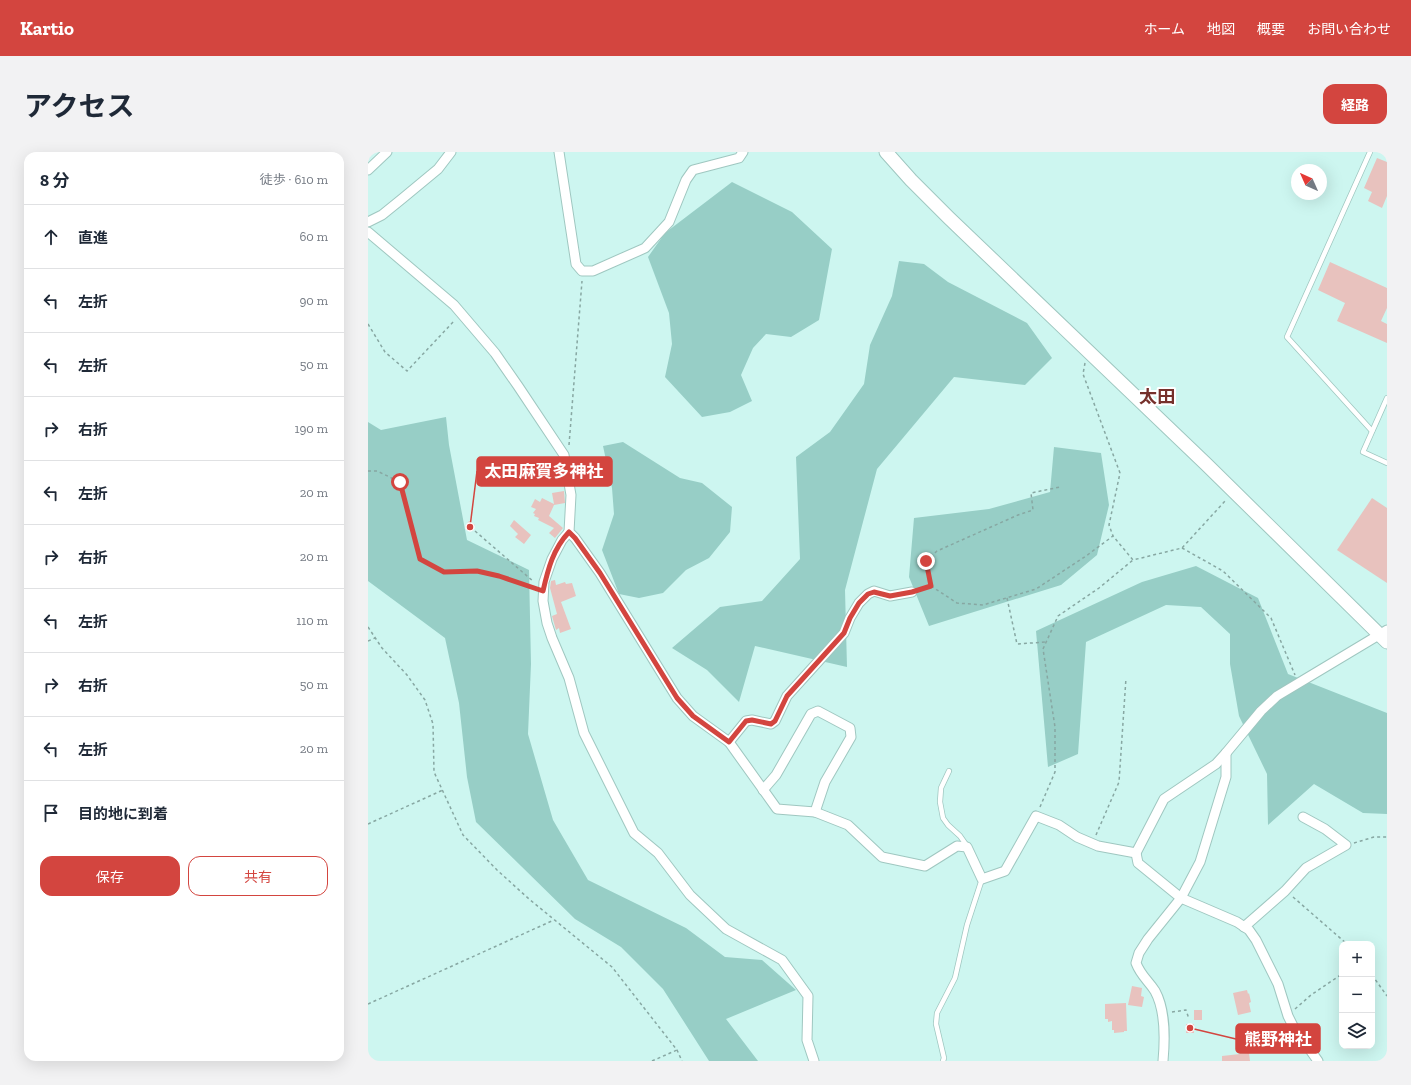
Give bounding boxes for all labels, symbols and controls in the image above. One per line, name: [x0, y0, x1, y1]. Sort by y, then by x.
text: Kartio: [20, 17, 74, 40]
text: ホーム: [1143, 21, 1185, 38]
text: 地図: [1207, 21, 1235, 38]
text: 概要: [1257, 21, 1285, 38]
text: お問い合わせ: [1307, 21, 1391, 38]
button: 経路: [1323, 84, 1387, 124]
text: アクセス: [24, 90, 135, 123]
north arrow: [1291, 164, 1327, 200]
text: 8 分: [40, 170, 69, 190]
text: 徒歩 · 610 m: [260, 172, 328, 187]
icon: ahead: [40, 226, 62, 248]
text: 直進: [78, 229, 108, 247]
text: 60 m: [299, 229, 328, 244]
icon: left: [40, 290, 62, 312]
text: 左折: [78, 293, 108, 311]
text: 90 m: [299, 293, 328, 308]
icon: left: [40, 354, 62, 376]
text: 左折: [78, 357, 108, 375]
text: 50 m: [300, 357, 328, 372]
district label: 太田: [1139, 386, 1175, 408]
icon: right: [40, 418, 62, 440]
text: 右折: [78, 421, 108, 439]
text: 190 m: [294, 421, 328, 436]
callout: 太田麻賀多神社: [477, 457, 612, 486]
text: 太田麻賀多神社: [485, 461, 604, 481]
route start: [391, 473, 409, 491]
icon: left: [40, 482, 62, 504]
text: 左折: [78, 485, 108, 503]
text: 20 m: [300, 485, 328, 500]
icon: right: [40, 546, 62, 568]
text: 右折: [78, 549, 108, 567]
text: 20 m: [300, 549, 328, 564]
route end: [917, 552, 935, 570]
icon: left: [40, 610, 62, 632]
text: 左折: [78, 613, 108, 631]
text: 110 m: [296, 613, 328, 628]
icon: right: [40, 674, 62, 696]
text: 右折: [78, 677, 108, 695]
text: 50 m: [300, 677, 328, 692]
icon: left: [40, 738, 62, 760]
text: 左折: [78, 741, 108, 759]
text: 20 m: [300, 741, 328, 756]
icon: arrive: [40, 802, 62, 824]
text: 目的地に到着: [78, 805, 168, 823]
button: 保存: [40, 856, 180, 896]
button: 共有: [188, 856, 328, 896]
map controls: [1339, 941, 1375, 1049]
button: +: [1339, 941, 1375, 977]
button: −: [1339, 977, 1375, 1013]
button: layers: [1339, 1013, 1375, 1049]
callout: 熊野神社: [1236, 1024, 1320, 1053]
text: 熊野神社: [1244, 1029, 1312, 1049]

